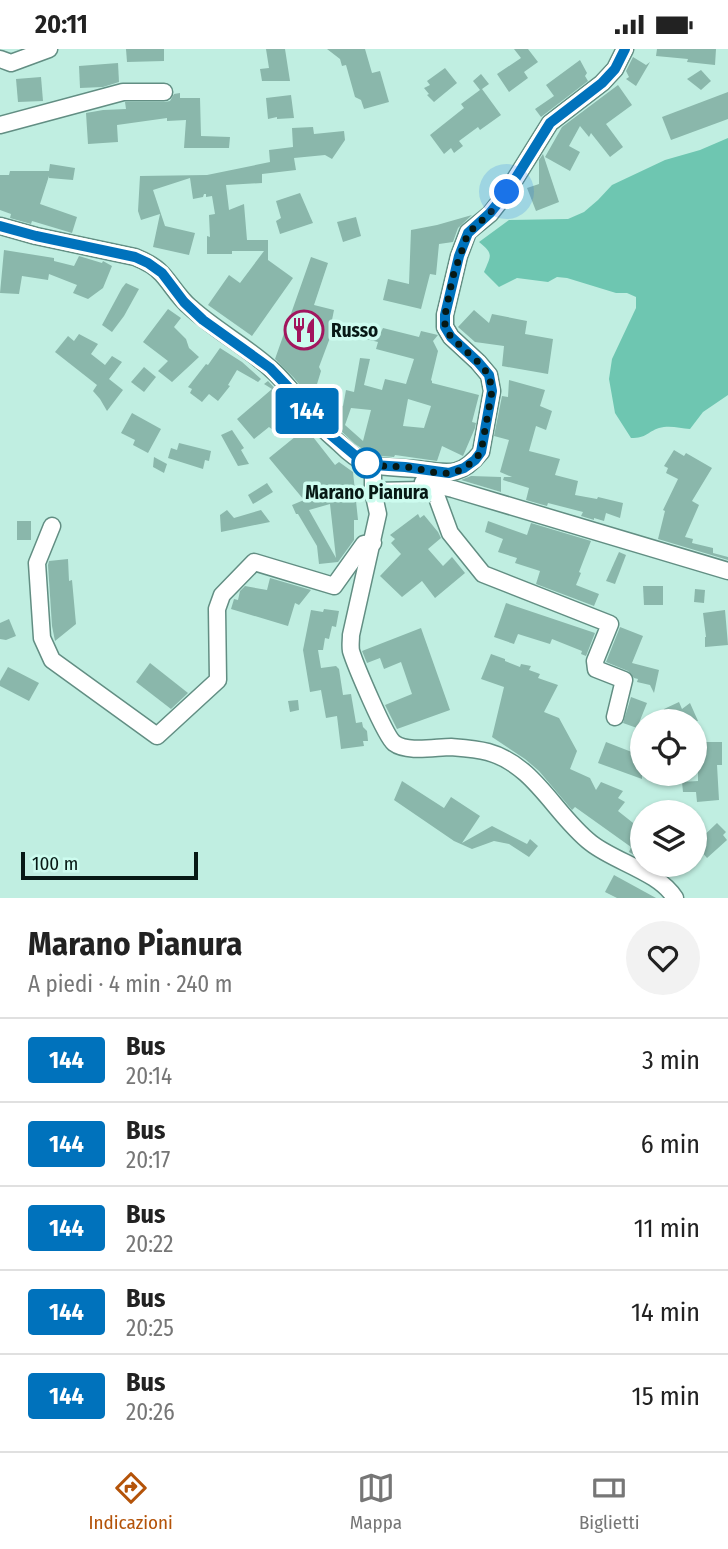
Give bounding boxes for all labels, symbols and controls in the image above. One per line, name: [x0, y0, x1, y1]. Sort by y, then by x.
text: 20:11: [35, 9, 88, 40]
your location: [489, 174, 524, 209]
restaurant icon: Russo: [283, 309, 325, 351]
place label: Russo: [331, 319, 378, 342]
line badge: 144: [267, 388, 347, 434]
text: 144: [290, 397, 324, 425]
marker: Marano Pianura: [352, 448, 382, 478]
place label: Marano Pianura: [305, 481, 429, 504]
map controls: [630, 709, 707, 877]
button: locate: [630, 709, 707, 786]
button: layers: [630, 800, 707, 877]
scale bar: [21, 849, 198, 881]
text: 100 m: [32, 852, 78, 875]
button: heart: [626, 921, 700, 995]
text: Marano Pianura: [28, 924, 242, 964]
text: A piedi · 4 min · 240 m: [28, 970, 232, 998]
text: Bus: [126, 1031, 165, 1062]
text: 3 min: [642, 1045, 700, 1076]
text: 144: [49, 1046, 84, 1074]
text: 20:14: [126, 1062, 172, 1090]
text: Bus: [126, 1115, 165, 1146]
text: 6 min: [641, 1129, 700, 1160]
text: 144: [49, 1130, 84, 1158]
text: 20:17: [126, 1146, 170, 1174]
text: Bus: [126, 1199, 165, 1230]
text: 11 min: [634, 1213, 700, 1244]
text: 144: [49, 1214, 84, 1242]
text: 20:22: [126, 1230, 173, 1258]
text: Bus: [126, 1283, 165, 1314]
text: 14 min: [631, 1297, 700, 1328]
text: 144: [49, 1298, 84, 1326]
text: 20:25: [126, 1314, 174, 1342]
text: Bus: [126, 1367, 165, 1398]
text: 15 min: [632, 1381, 700, 1412]
text: 144: [49, 1382, 84, 1410]
text: 20:26: [126, 1398, 175, 1426]
tab: Indicazioni: [88, 1469, 173, 1534]
tab: Mappa: [350, 1469, 402, 1534]
tab: Biglietti: [579, 1469, 639, 1534]

